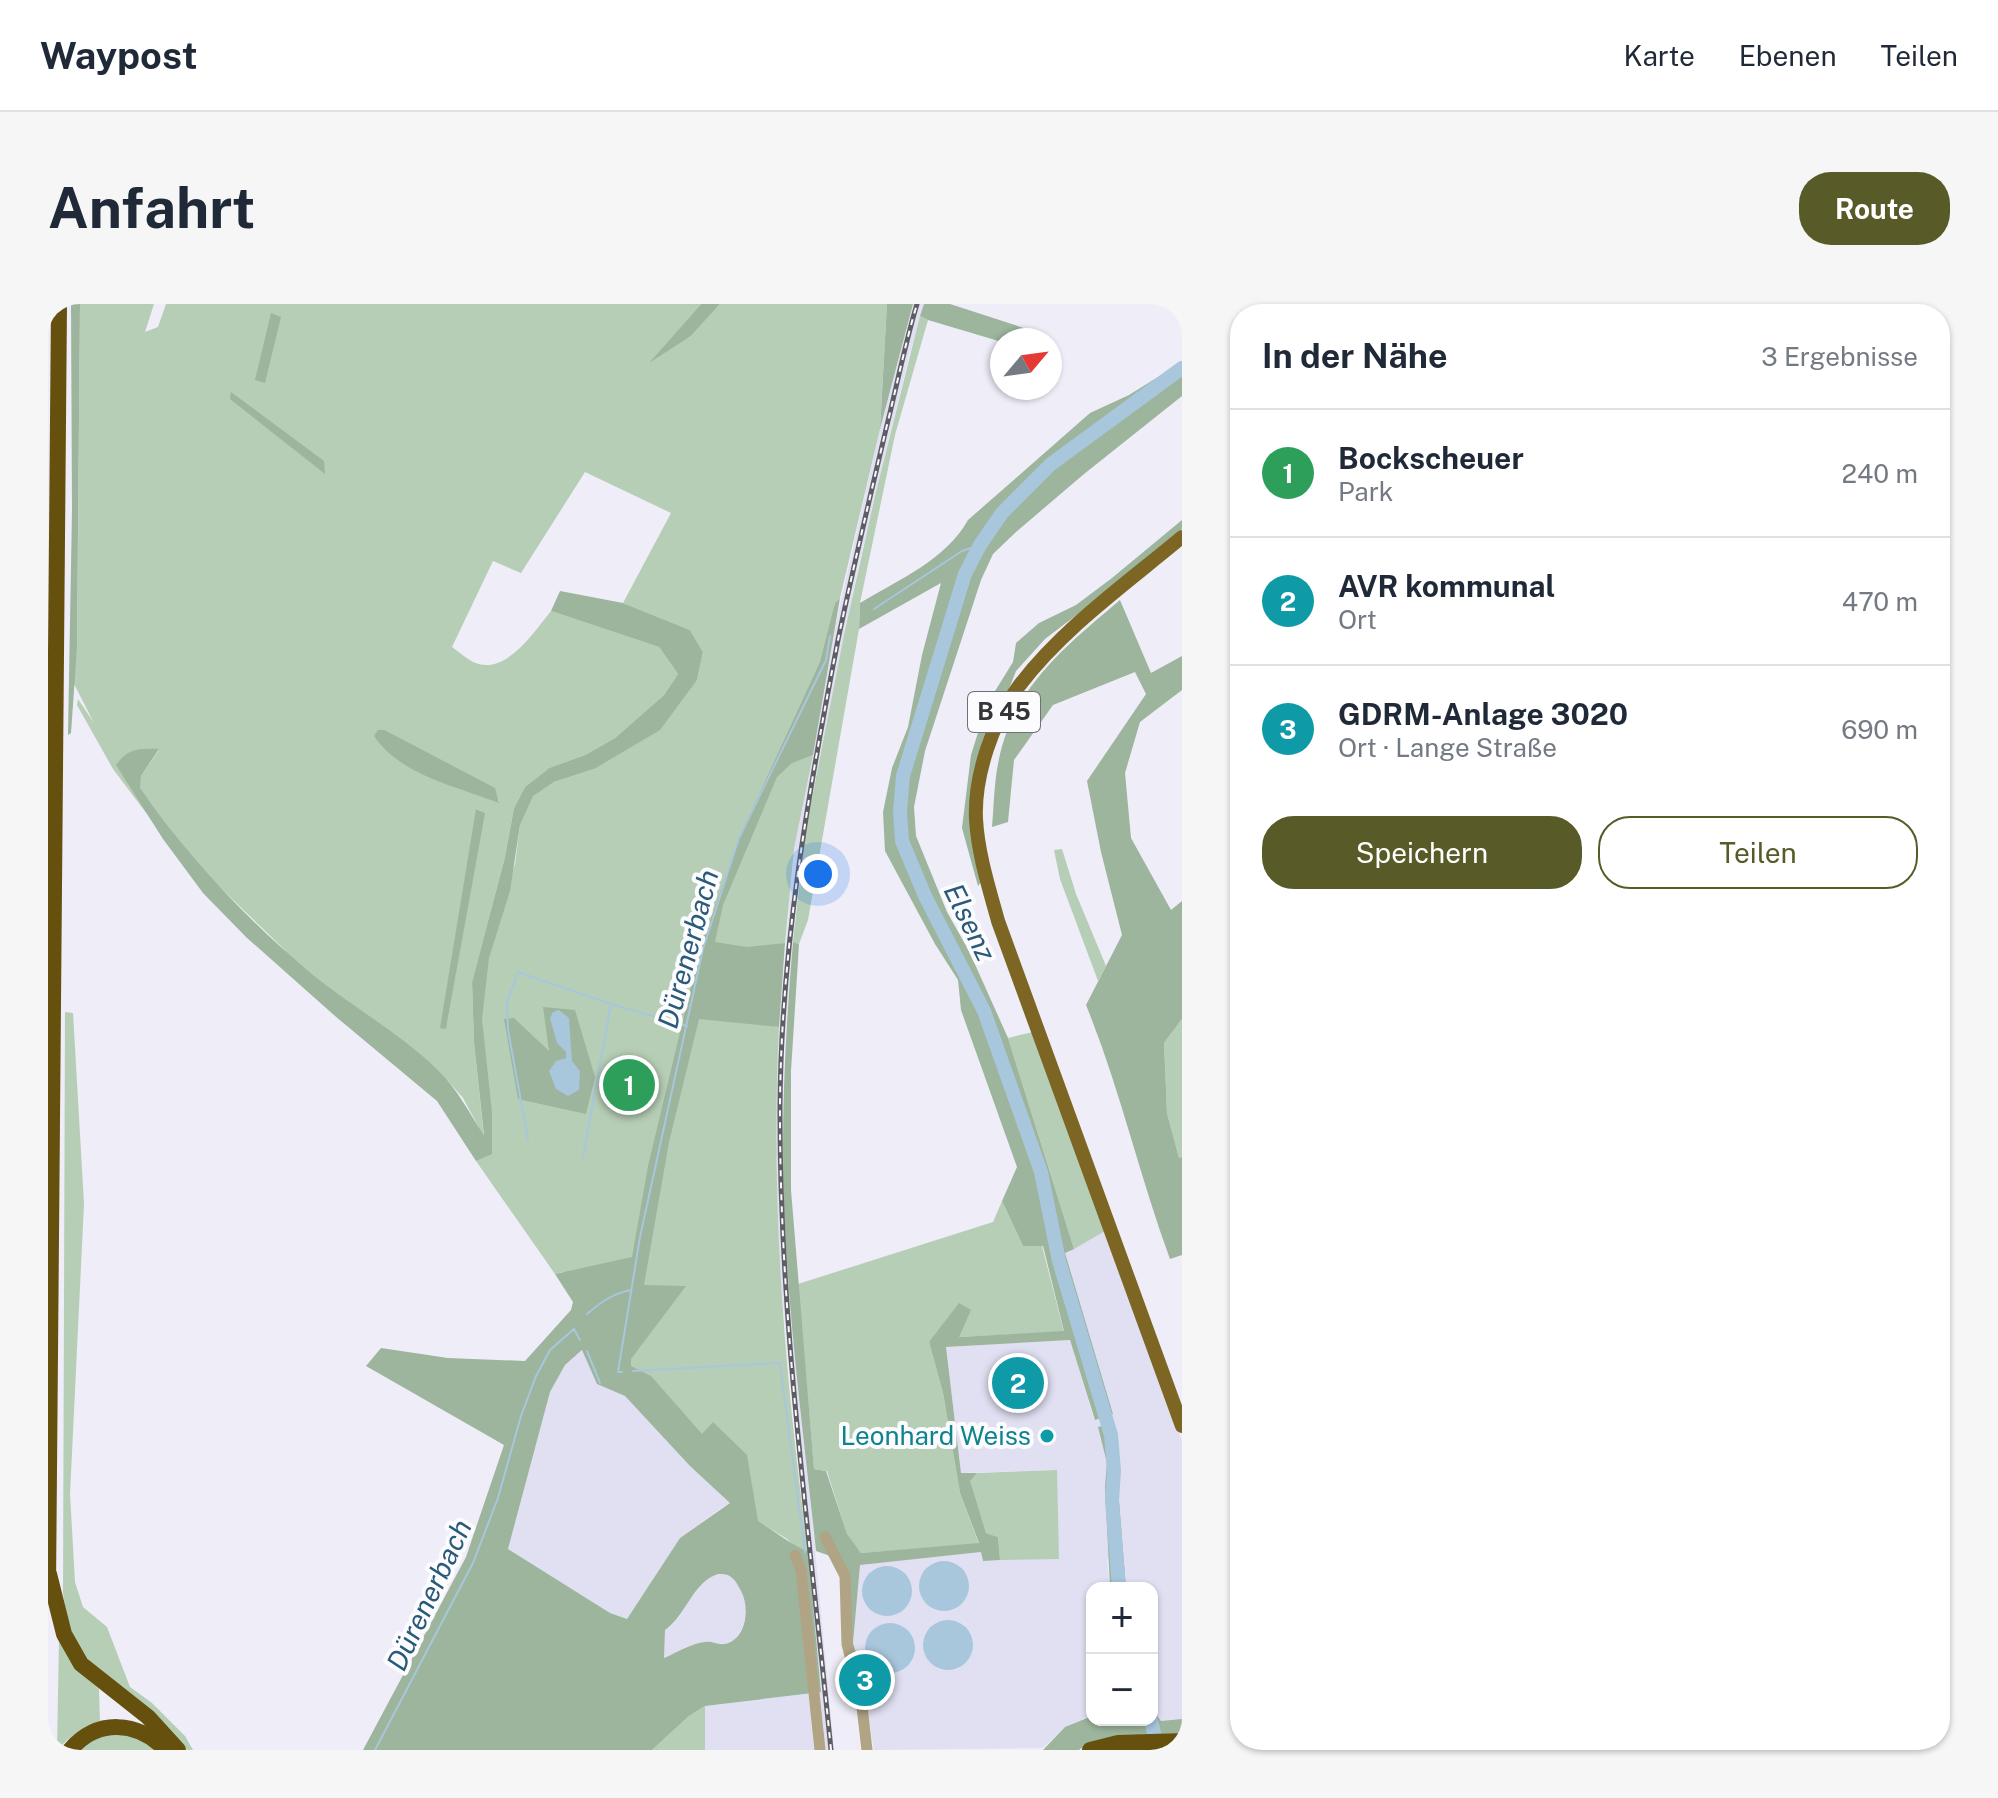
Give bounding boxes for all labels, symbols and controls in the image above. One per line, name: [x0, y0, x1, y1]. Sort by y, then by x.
text: Waypost: [40, 33, 198, 78]
text: Karte: [1624, 39, 1695, 72]
text: Ebenen: [1739, 39, 1837, 72]
text: Teilen: [1881, 39, 1958, 72]
button: Route: [1799, 172, 1950, 245]
text: Anfahrt: [48, 175, 255, 241]
north arrow: [990, 328, 1062, 400]
text: In der Nähe: [1262, 336, 1448, 376]
text: 3 Ergebnisse: [1761, 341, 1918, 372]
text: Bockscheuer: [1338, 440, 1524, 476]
text: 1: [1282, 458, 1294, 489]
text: 240 m: [1841, 458, 1918, 489]
text: Park: [1338, 476, 1393, 507]
text: AVR kommunal: [1338, 568, 1555, 604]
text: 2: [1280, 586, 1296, 617]
text: 470 m: [1842, 586, 1918, 617]
text: Ort: [1338, 604, 1377, 635]
road number: B 45: [968, 692, 1040, 732]
text: GDRM-Anlage 3020: [1338, 696, 1628, 732]
text: 3: [1279, 714, 1297, 745]
text: 690 m: [1841, 714, 1918, 745]
text: Ort · Lange Straße: [1338, 732, 1557, 763]
button: Speichern: [1262, 816, 1582, 889]
button: Teilen: [1598, 816, 1918, 889]
your location: [798, 854, 838, 894]
water label: Dürenerbach: [650, 866, 725, 1032]
water label: Elsenz: [938, 878, 1003, 966]
pin: 1: [603, 1055, 655, 1115]
pin: 2: [992, 1353, 1044, 1413]
place label: Leonhard Weiss: [841, 1420, 1031, 1451]
marker: Leonhard Weiss: [1038, 1427, 1056, 1445]
water label: Dürenerbach: [379, 1514, 478, 1676]
map controls: [1086, 1582, 1158, 1726]
button: +: [1086, 1582, 1158, 1654]
pin: 3: [839, 1650, 891, 1710]
button: −: [1086, 1654, 1158, 1726]

